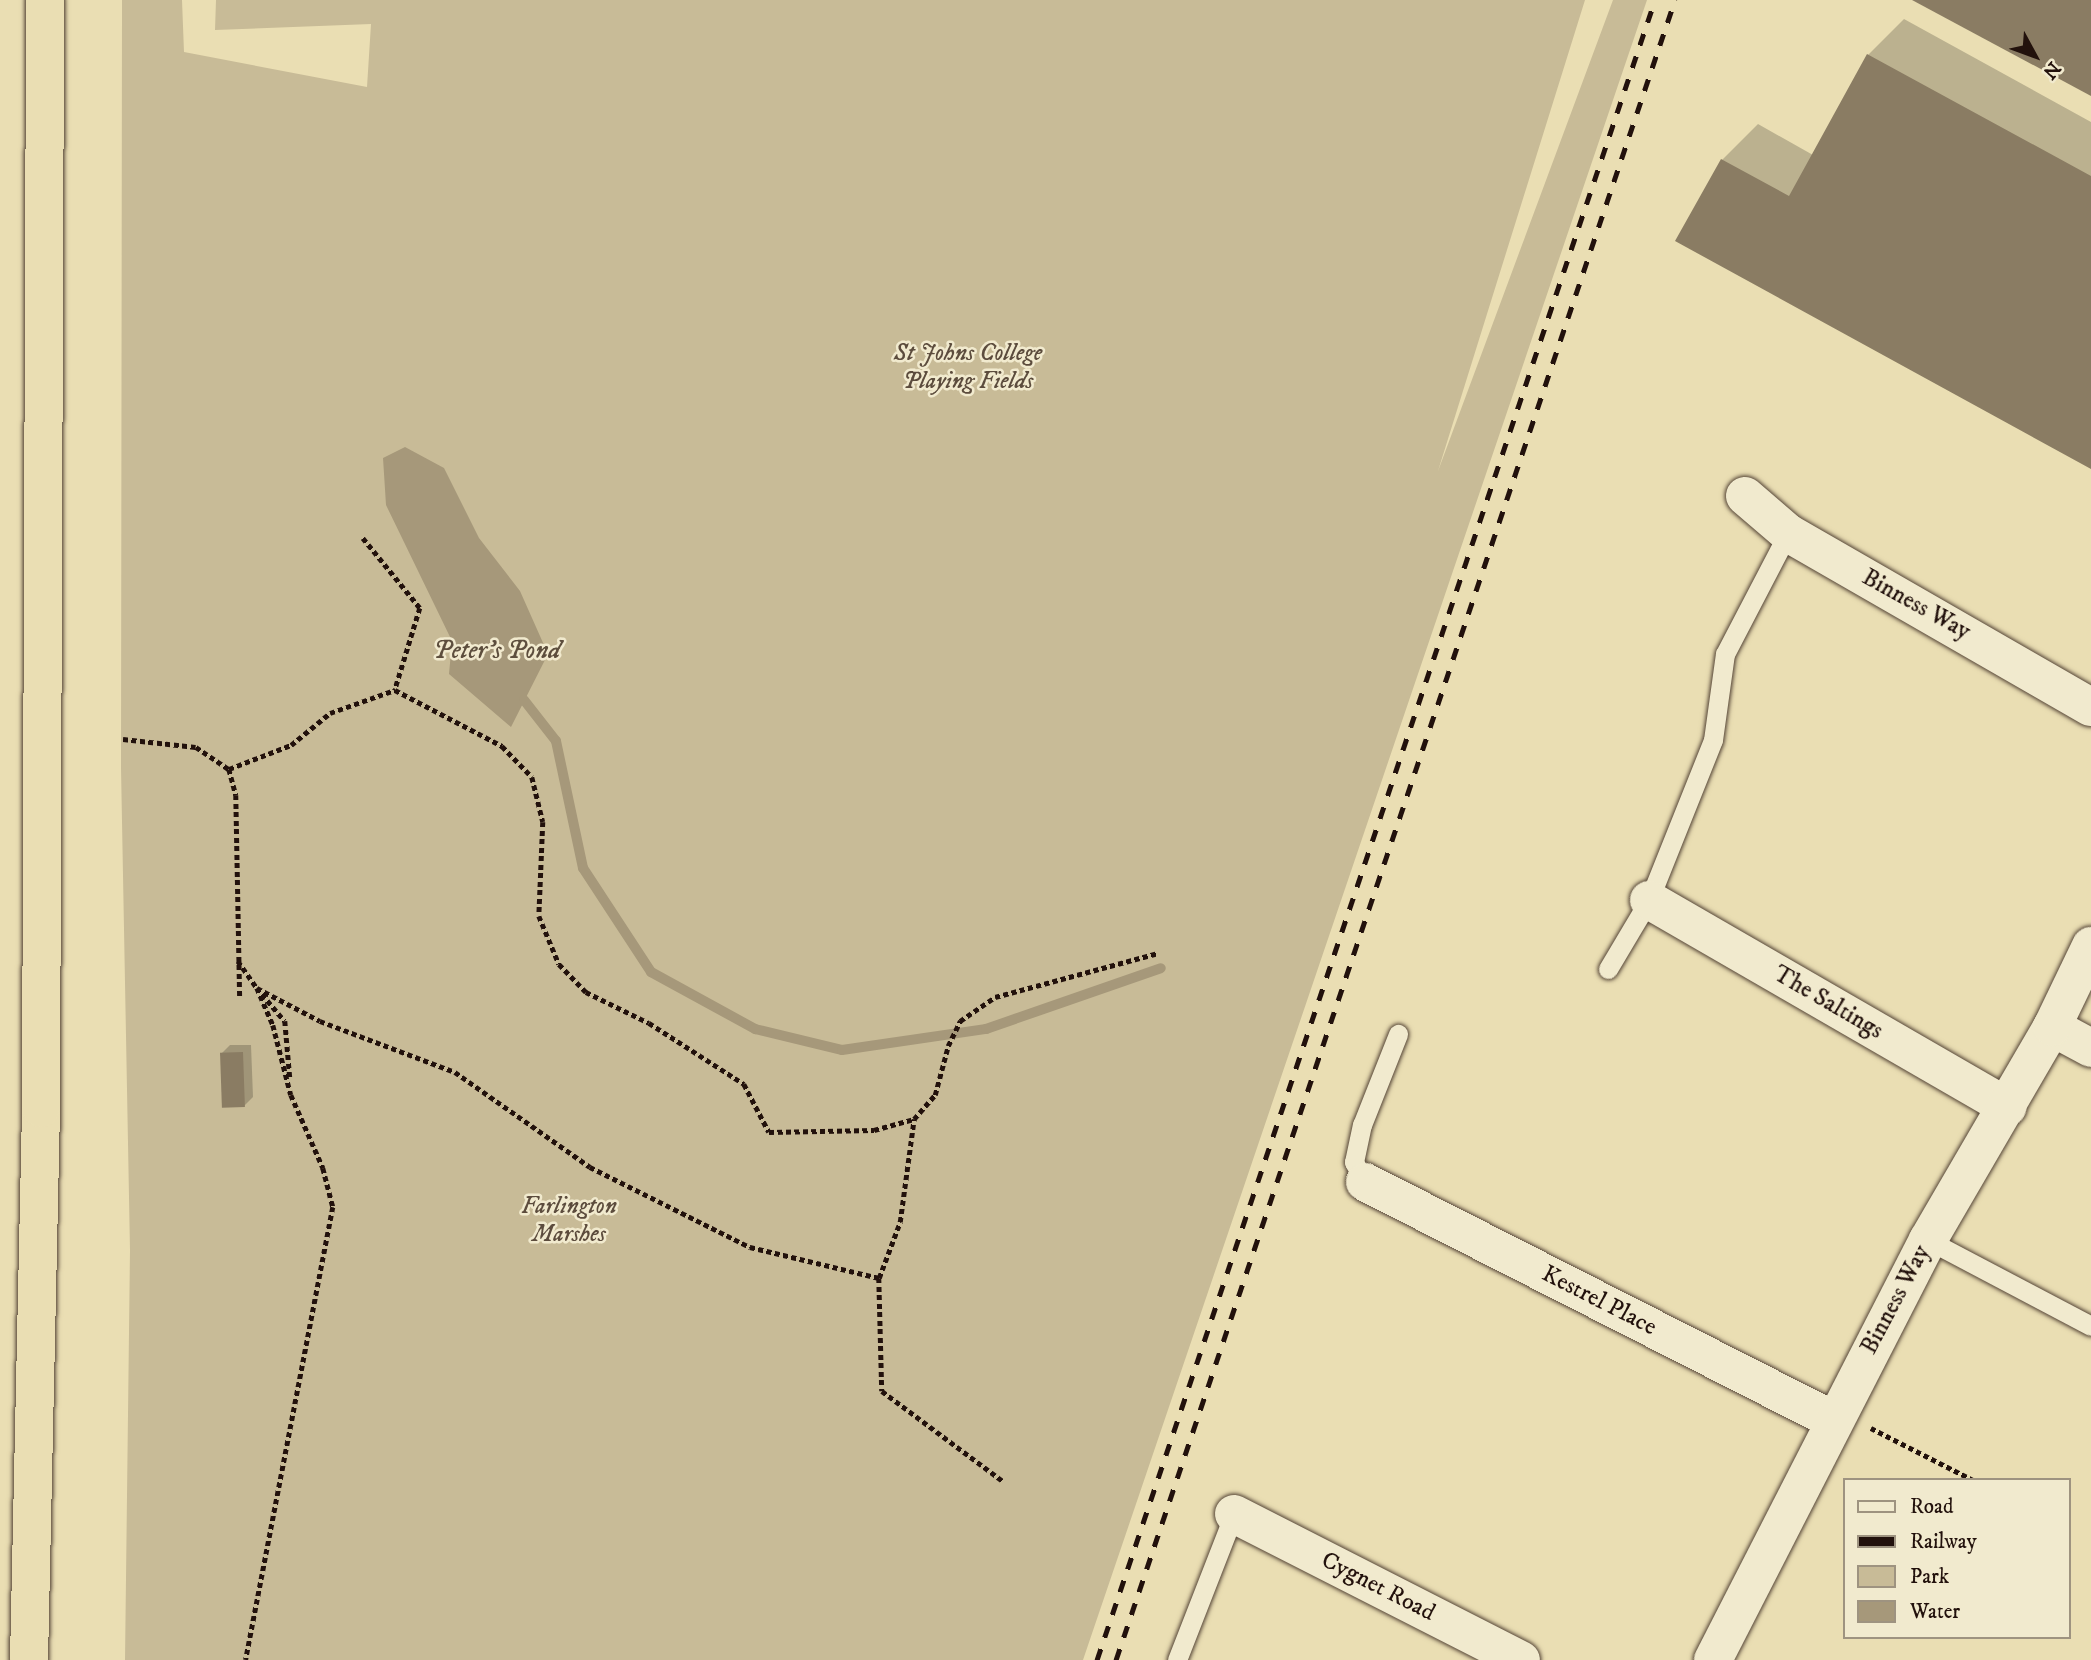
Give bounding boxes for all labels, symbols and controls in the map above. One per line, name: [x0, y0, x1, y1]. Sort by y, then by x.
north arrow: [2000, 21, 2070, 91]
text: N: [2037, 57, 2065, 84]
park label: St Johns College Playing Fields: [894, 340, 1042, 396]
street label: Binness Way: [1857, 563, 1975, 647]
water label: Peter's Pond: [433, 635, 561, 667]
street label: The Saltings: [1768, 960, 1888, 1046]
park label: Farlington Marshes: [521, 1193, 617, 1249]
street label: Binness Way: [1855, 1241, 1937, 1359]
street label: Kestrel Place: [1537, 1260, 1661, 1342]
legend: [1842, 1478, 2070, 1639]
text: Road: [1910, 1494, 1954, 1520]
text: Railway: [1910, 1529, 1977, 1555]
street label: Cygnet Road: [1316, 1546, 1440, 1628]
text: Park: [1910, 1564, 1949, 1590]
text: Water: [1910, 1599, 1960, 1625]

